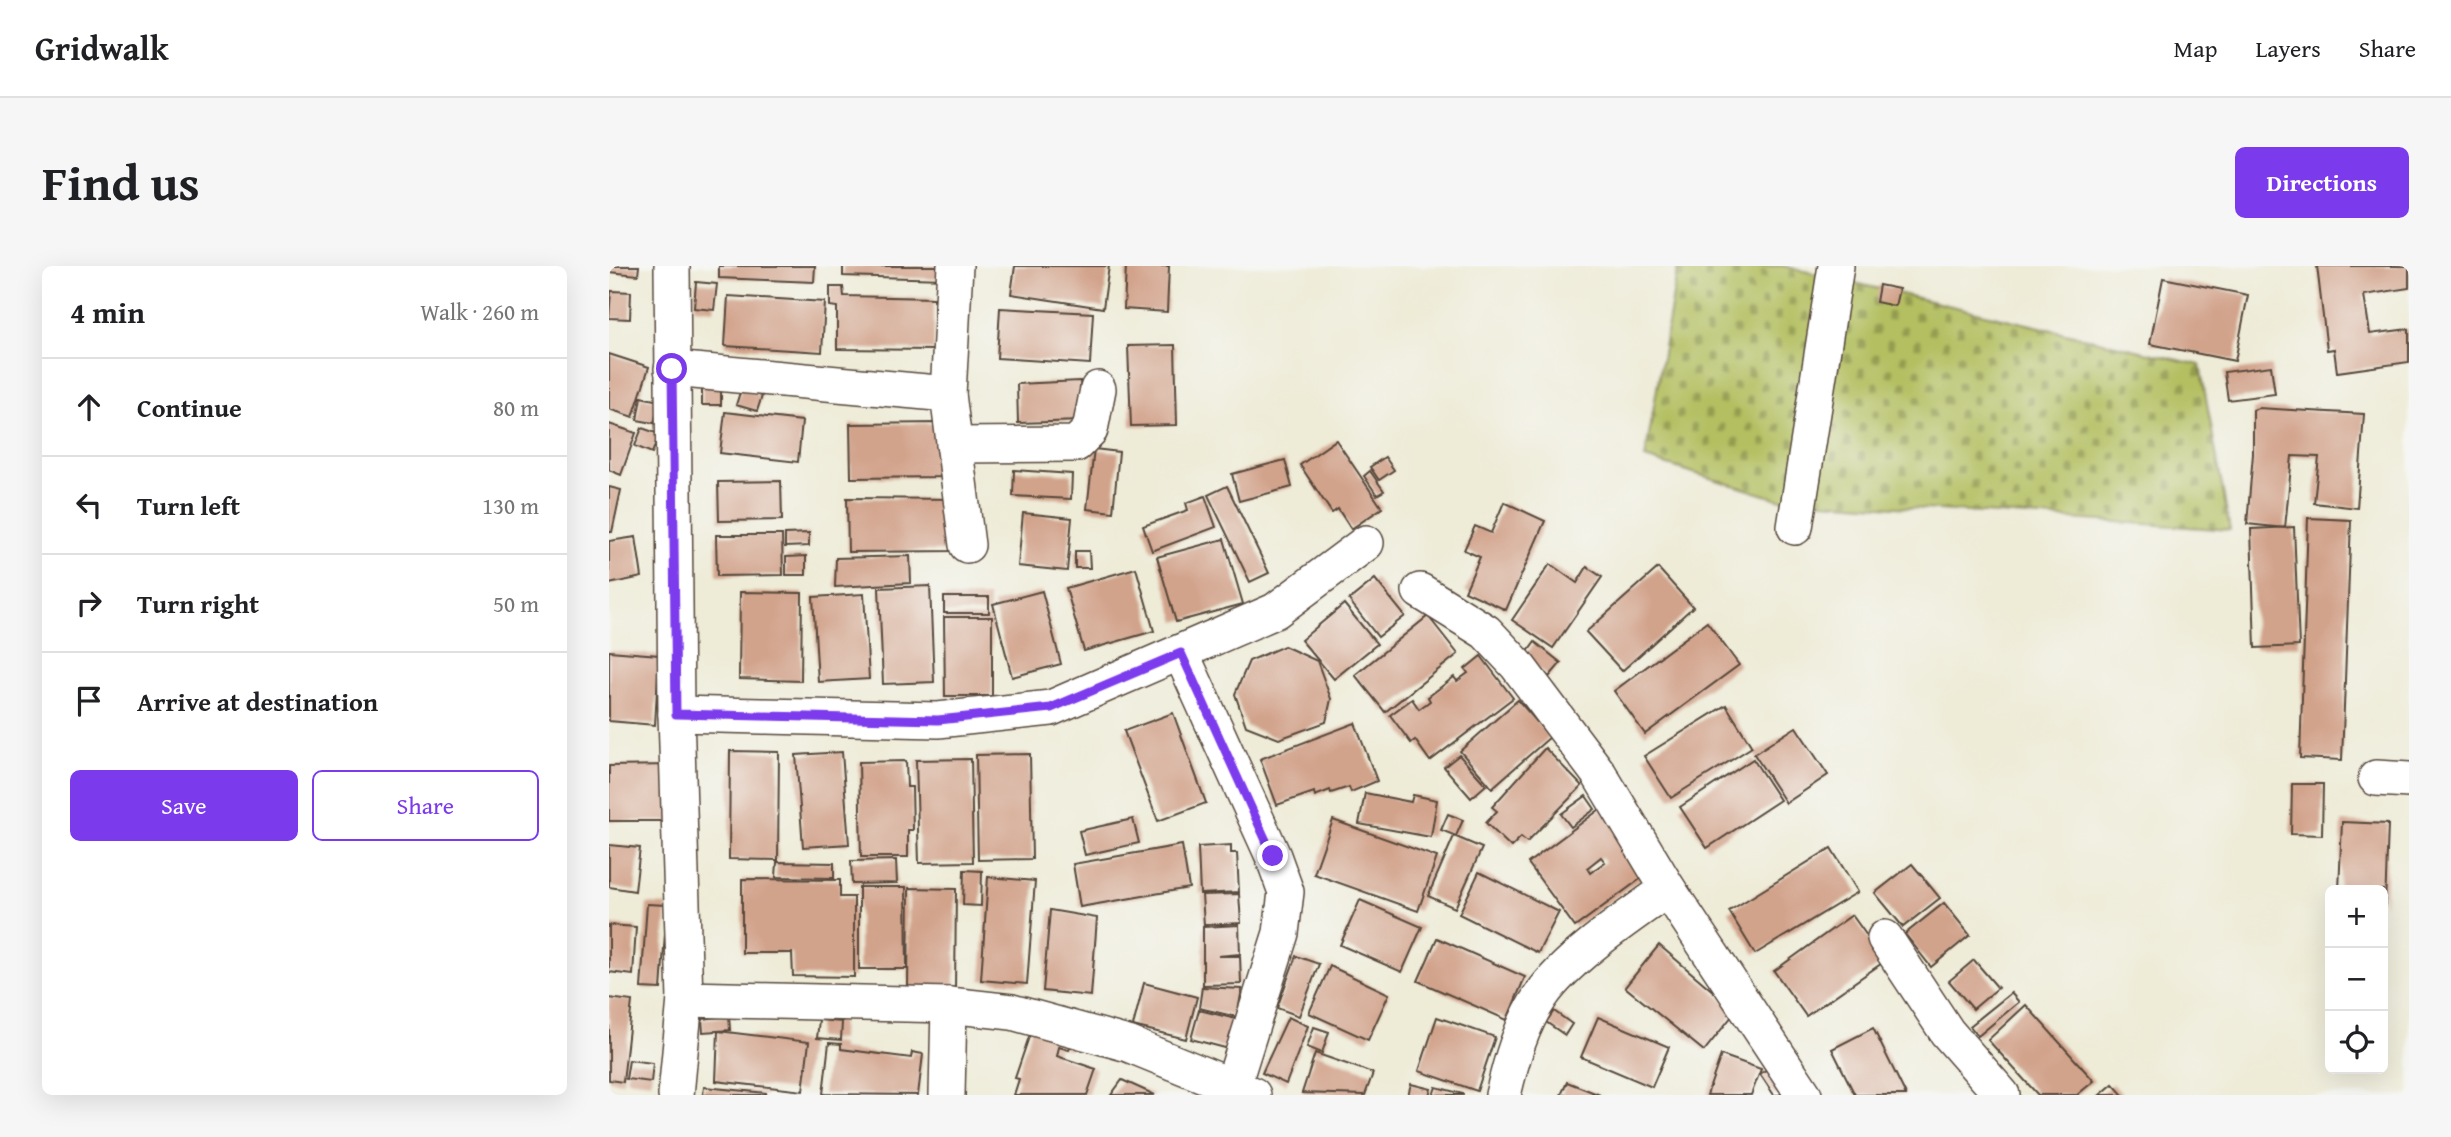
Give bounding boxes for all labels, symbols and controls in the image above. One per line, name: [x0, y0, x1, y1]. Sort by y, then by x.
text: Gridwalk: [35, 24, 169, 72]
text: Map: [2174, 31, 2217, 66]
text: Layers: [2255, 31, 2321, 66]
text: Share: [2359, 31, 2416, 66]
text: Find us: [42, 146, 200, 218]
button: Directions: [2235, 147, 2409, 218]
text: 4 min: [70, 290, 145, 334]
text: Walk · 260 m: [420, 295, 539, 328]
route start: [656, 353, 687, 384]
icon: ahead: [70, 388, 108, 426]
text: Continue: [137, 388, 242, 427]
text: 80 m: [493, 391, 539, 424]
icon: left: [70, 486, 108, 524]
text: Turn left: [137, 486, 240, 525]
text: 130 m: [482, 489, 539, 522]
icon: right: [70, 584, 108, 622]
text: Turn right: [137, 584, 259, 623]
text: 50 m: [493, 587, 539, 620]
icon: arrive: [70, 682, 108, 720]
text: Arrive at destination: [137, 682, 378, 721]
button: Save: [70, 770, 298, 841]
button: Share: [312, 770, 539, 841]
route end: [1257, 840, 1288, 871]
map controls: [2325, 885, 2388, 1074]
button: +: [2325, 885, 2388, 948]
button: −: [2325, 948, 2388, 1011]
button: locate: [2325, 1011, 2388, 1074]

